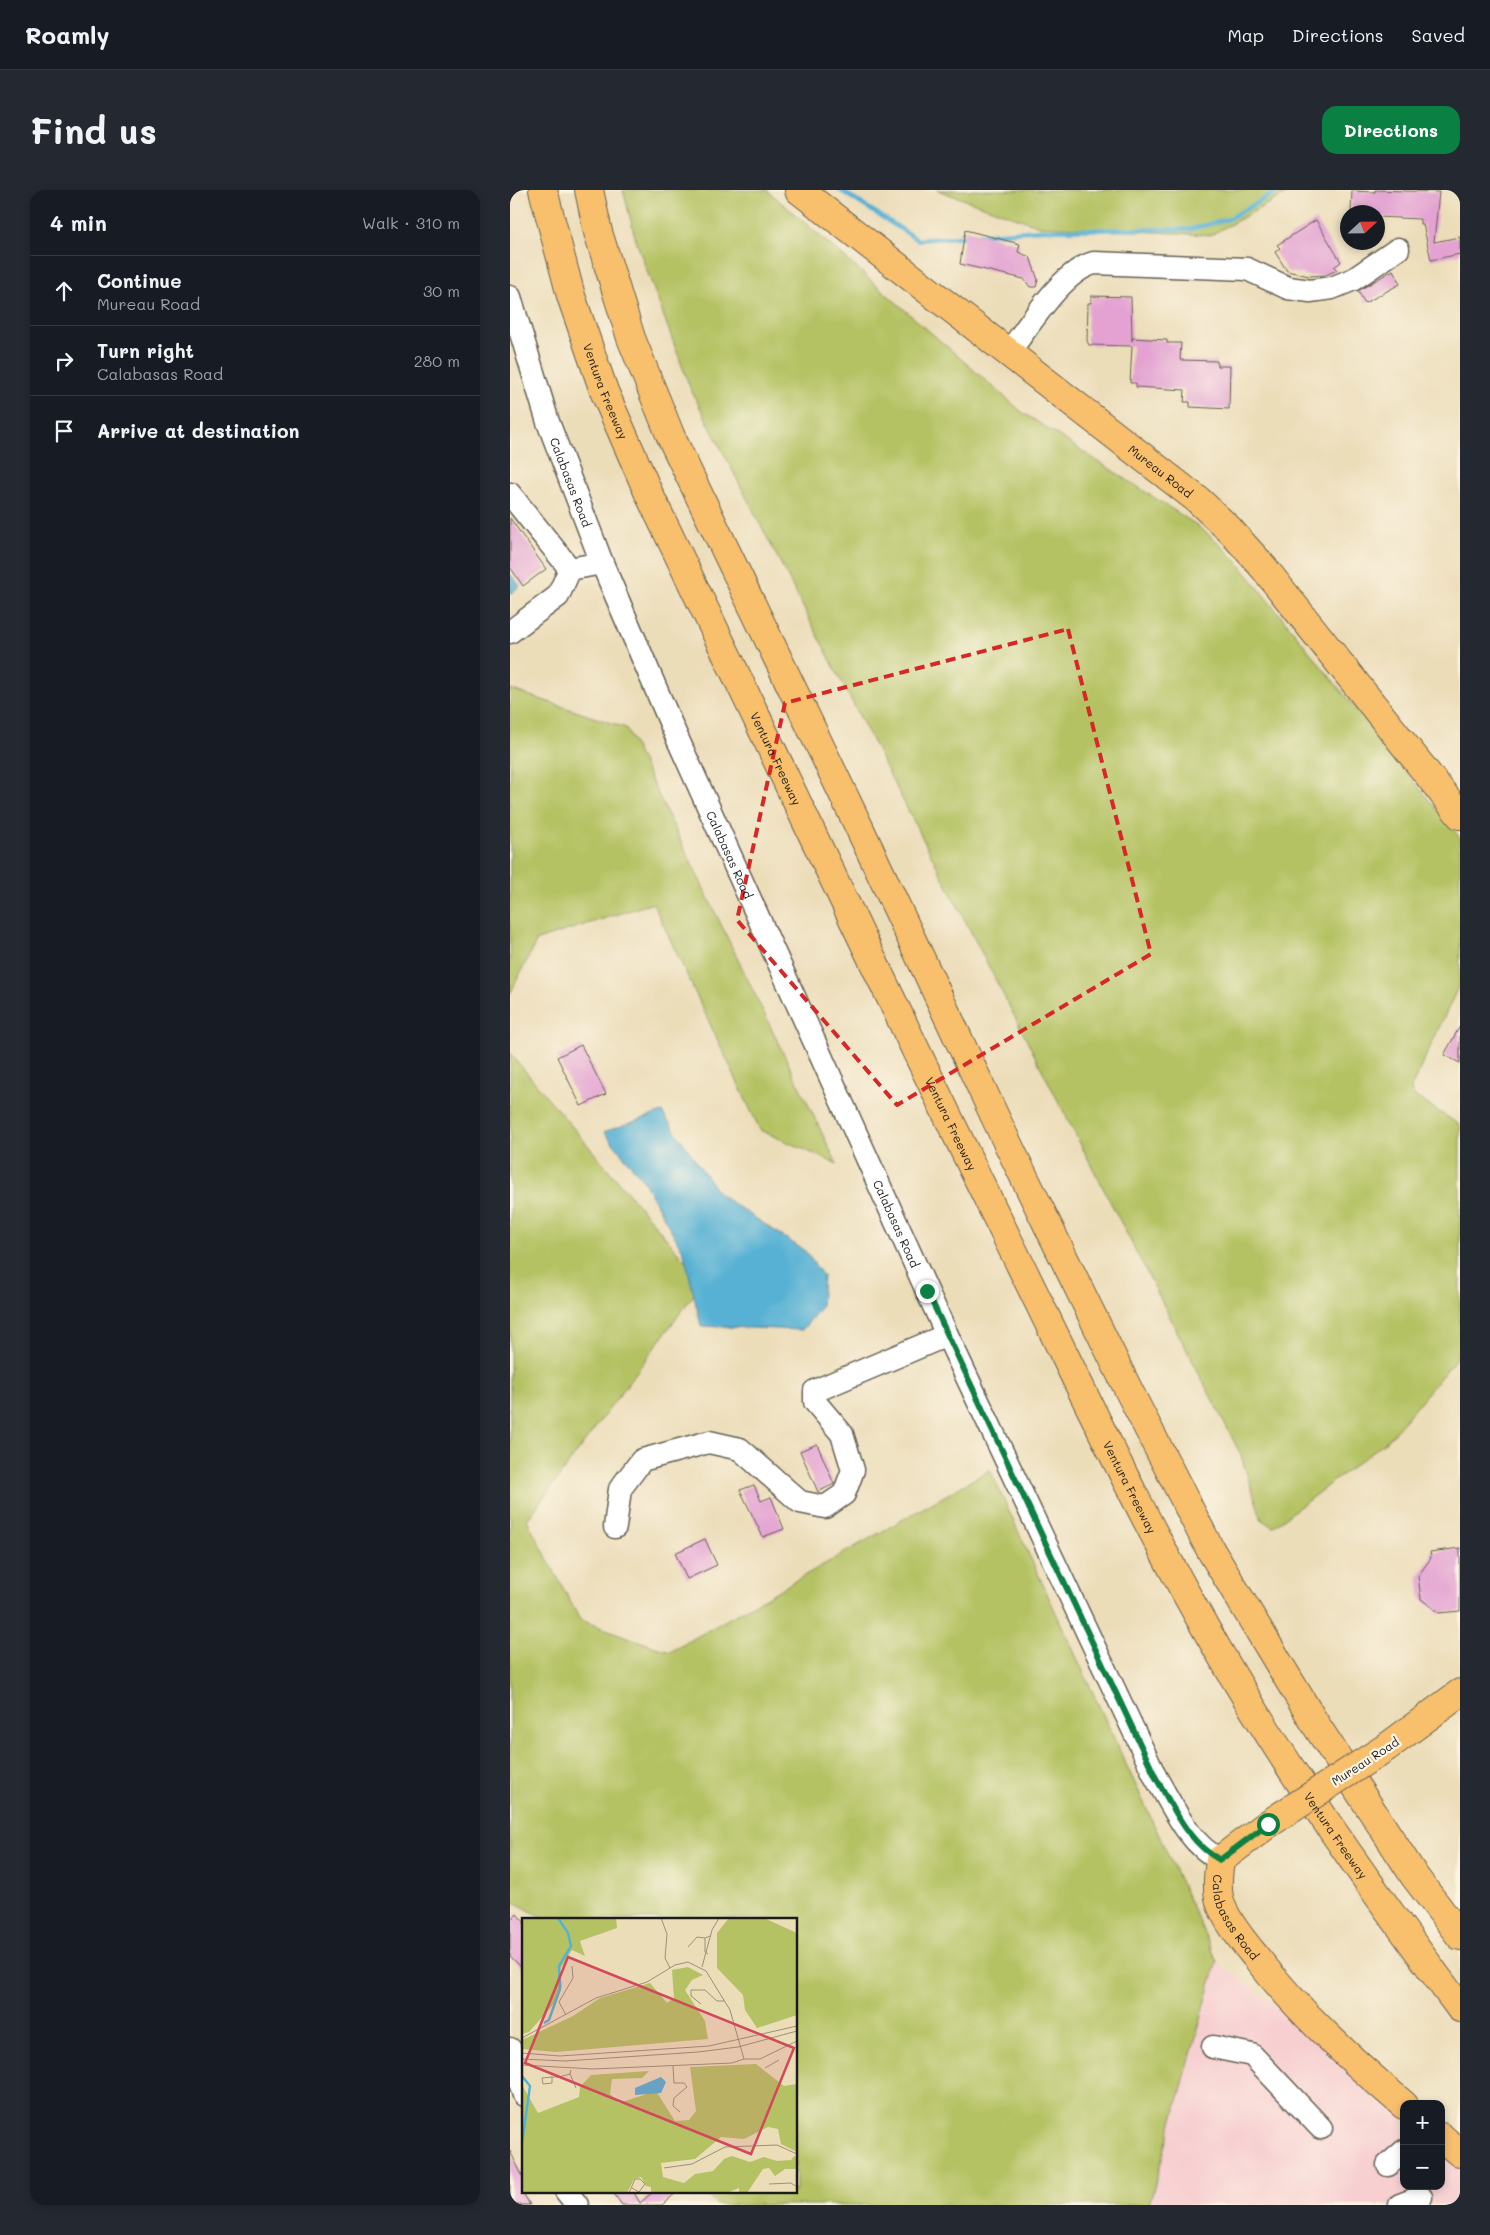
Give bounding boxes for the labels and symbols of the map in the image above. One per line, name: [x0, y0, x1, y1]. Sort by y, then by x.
north arrow: [1340, 205, 1385, 250]
street label: Ventura Freeway: [580, 341, 632, 442]
street label: Calabasas Road: [547, 435, 596, 530]
street label: Mureau Road: [1125, 441, 1196, 501]
street label: Ventura Freeway: [747, 709, 805, 808]
street label: Calabasas Road: [703, 808, 757, 901]
street label: Ventura Freeway: [922, 1074, 981, 1173]
street label: Calabasas Road: [870, 1177, 924, 1270]
route end: [916, 1280, 939, 1303]
street label: Ventura Freeway: [1100, 1438, 1160, 1536]
street label: Mureau Road: [1328, 1733, 1402, 1789]
street label: Ventura Freeway: [1301, 1789, 1371, 1882]
route start: [1257, 1813, 1280, 1836]
street label: Calabasas Road: [1210, 1874, 1263, 1963]
inset map: [522, 1918, 798, 2192]

